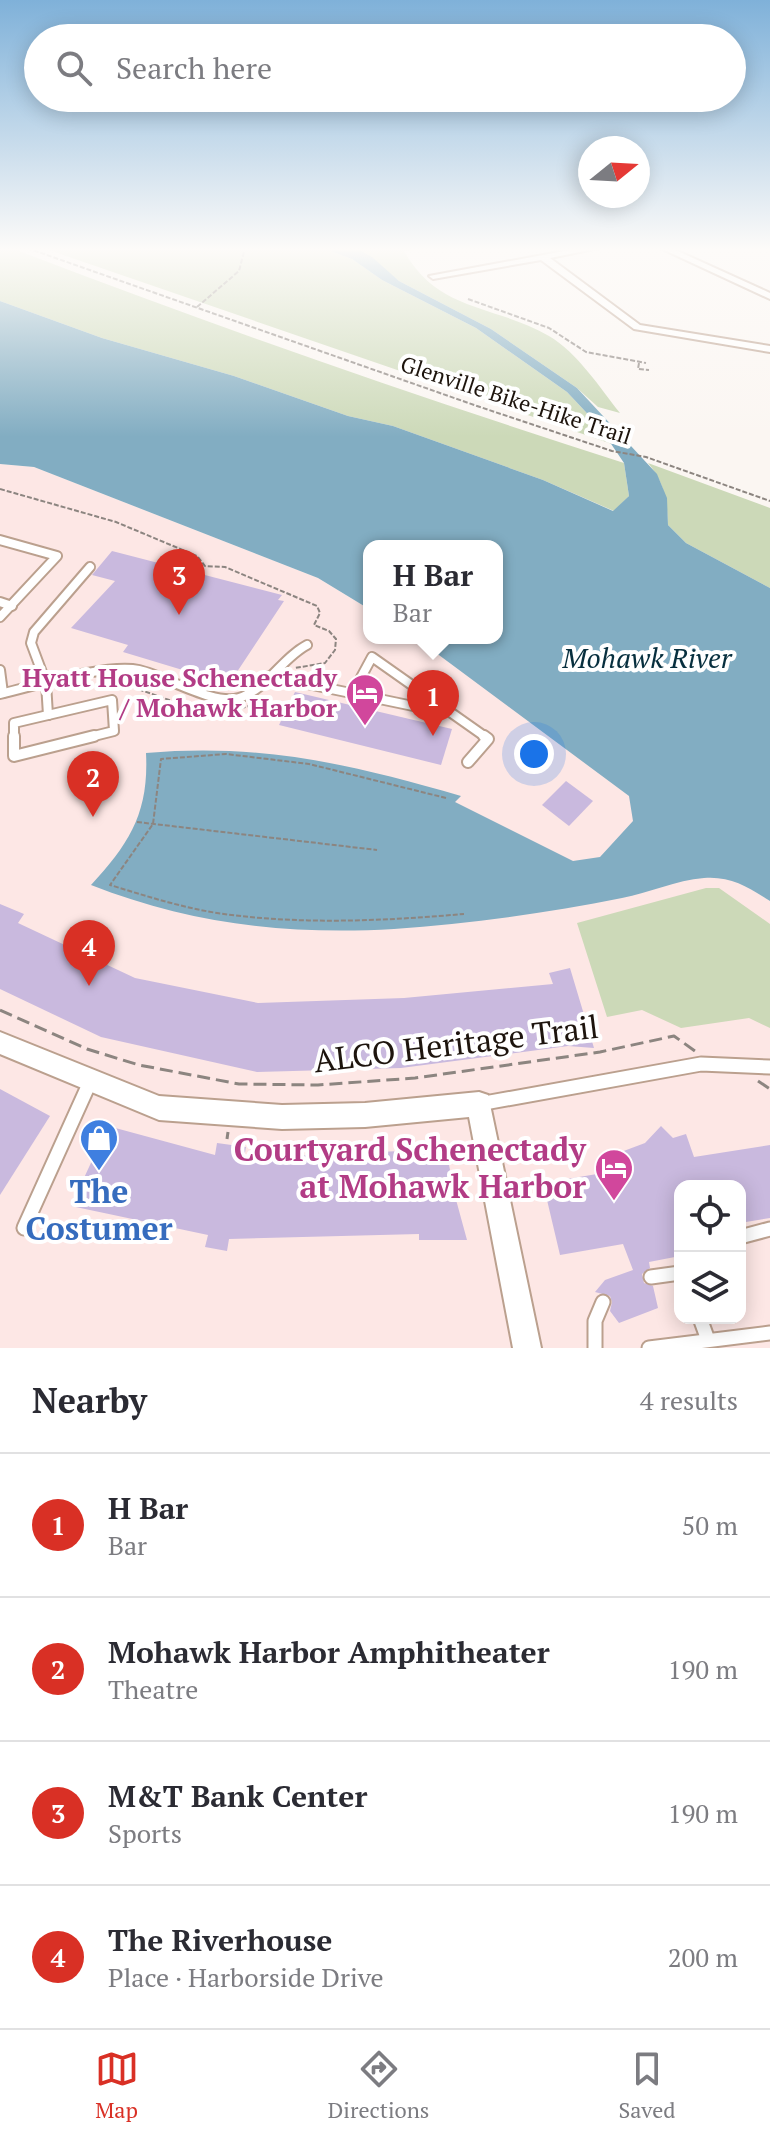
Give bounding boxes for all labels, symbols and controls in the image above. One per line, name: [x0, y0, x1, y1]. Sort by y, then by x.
search box: [24, 24, 746, 112]
icon: search: [52, 46, 96, 90]
text: Search here: [116, 48, 272, 88]
north arrow: [578, 136, 650, 208]
street label: Glenville Bike-Hike Trail: [397, 349, 635, 451]
popup: [363, 540, 503, 644]
pin: 3: [153, 549, 205, 615]
text: H Bar: [393, 555, 473, 595]
text: Bar: [393, 595, 432, 629]
water label: Mohawk River: [562, 639, 733, 676]
place label: Hyatt House Schenectady / Mohawk Harbor: [22, 660, 338, 724]
pin: 1: [407, 670, 459, 736]
hotel icon: Hyatt House Schenectady / Mohawk Harbor: [344, 672, 386, 727]
your location: [514, 734, 554, 774]
pin: 2: [67, 751, 119, 817]
pin: 4: [63, 920, 115, 986]
street label: ALCO Heritage Trail: [311, 1005, 601, 1081]
shop icon: The Costumer: [78, 1117, 120, 1172]
place label: Courtyard Schenectady at Mohawk Harbor: [234, 1128, 587, 1207]
hotel icon: Courtyard Schenectady at Mohawk Harbor: [593, 1147, 635, 1202]
place label: The Costumer: [26, 1170, 173, 1249]
map controls: [674, 1180, 746, 1324]
button: locate: [674, 1180, 746, 1252]
button: layers: [674, 1252, 746, 1324]
text: Nearby: [32, 1378, 147, 1423]
text: 4 results: [640, 1383, 738, 1417]
text: H Bar: [108, 1488, 188, 1528]
text: 1: [51, 1508, 65, 1542]
text: 50 m: [682, 1508, 738, 1542]
text: Bar: [108, 1528, 147, 1562]
text: Mohawk Harbor Amphitheater: [108, 1632, 550, 1672]
text: 2: [51, 1652, 65, 1686]
text: 190 m: [668, 1652, 738, 1686]
text: Theatre: [108, 1672, 198, 1706]
text: M&T Bank Center: [108, 1776, 367, 1816]
text: 3: [51, 1796, 65, 1830]
text: 190 m: [668, 1796, 738, 1830]
text: Sports: [108, 1816, 182, 1850]
text: The Riverhouse: [108, 1920, 332, 1960]
text: 4: [51, 1940, 65, 1974]
text: 200 m: [668, 1940, 738, 1974]
text: Place · Harborside Drive: [108, 1960, 384, 1994]
tab: Map: [95, 2047, 139, 2124]
tab: Directions: [328, 2047, 429, 2124]
tab: Saved: [618, 2047, 675, 2124]

